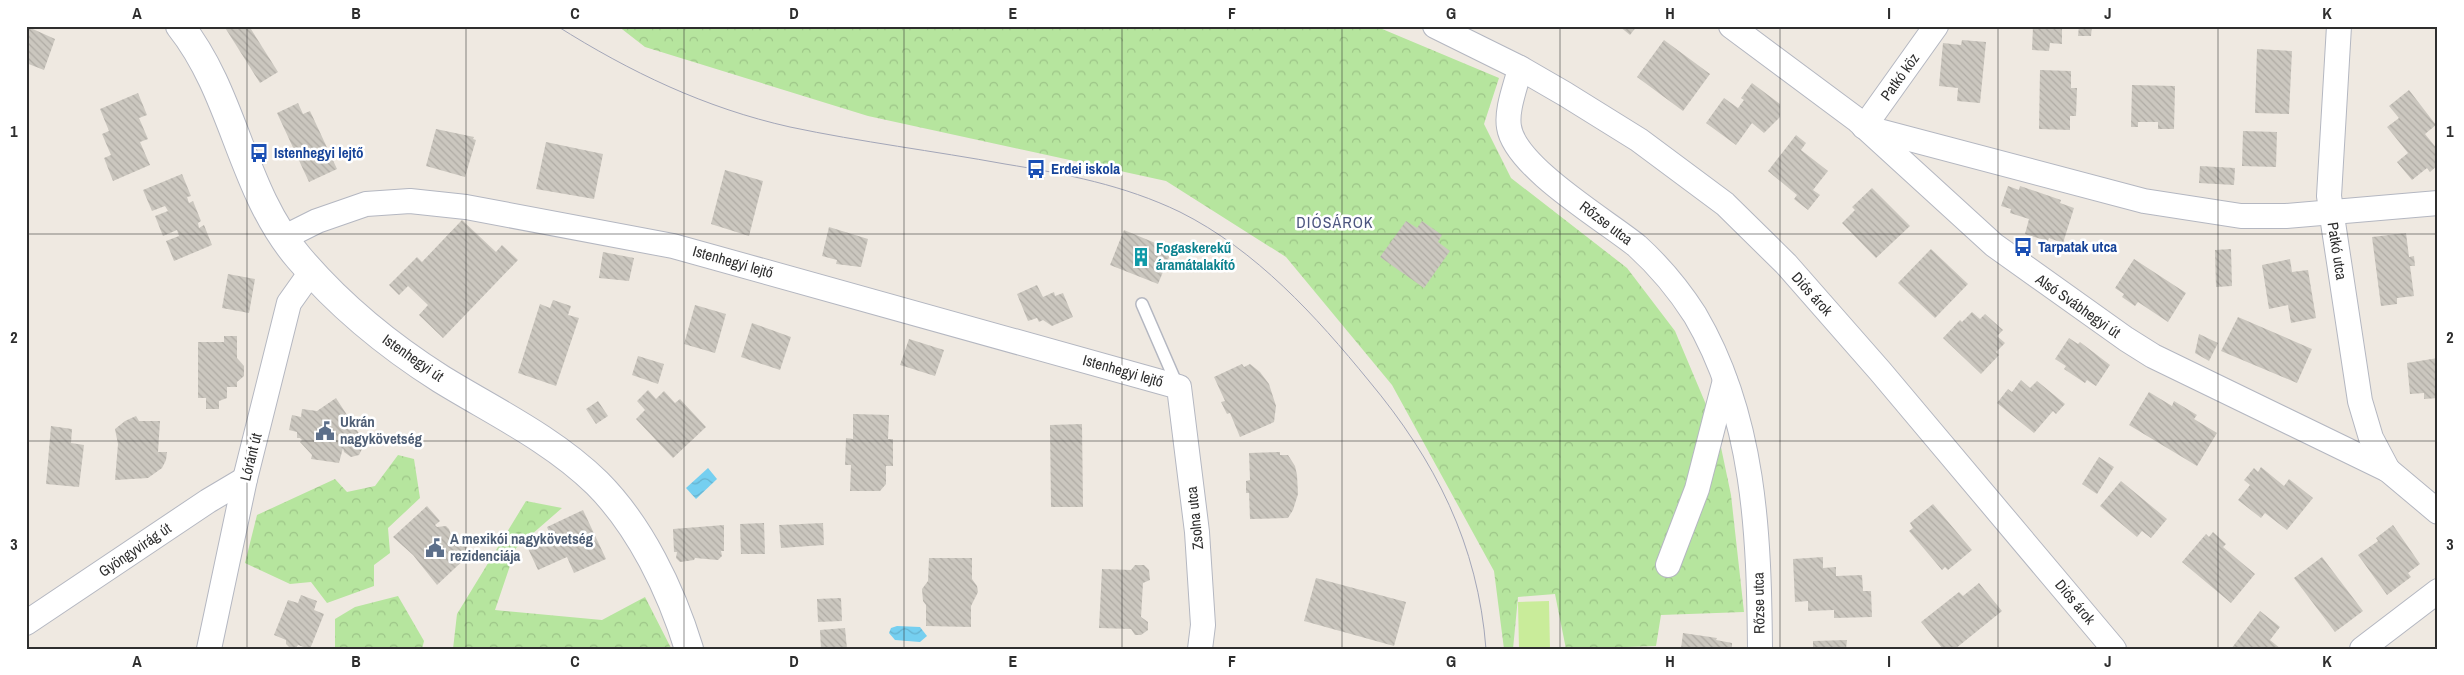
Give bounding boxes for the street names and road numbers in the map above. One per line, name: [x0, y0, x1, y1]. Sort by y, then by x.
street label: Patkó köz: [1875, 49, 1924, 105]
street label: Rőzse utca: [1575, 196, 1637, 250]
street label: Patkó utca: [2323, 221, 2352, 281]
street label: Istenhegyi lejtő: [690, 240, 776, 283]
street label: Diós árok: [1787, 267, 1838, 321]
street label: Alsó Svábhegyi út: [2031, 268, 2125, 343]
street label: Istenhegyi út: [378, 329, 449, 387]
street label: Istenhegyi lejtő: [1080, 349, 1166, 392]
street label: Lóránt út: [234, 430, 267, 483]
street label: Zsolna utca: [1181, 485, 1208, 551]
street label: Gyöngyvirág út: [94, 517, 176, 582]
street label: Rőzse utca: [1747, 572, 1770, 634]
street label: Diós árok: [2050, 575, 2101, 629]

